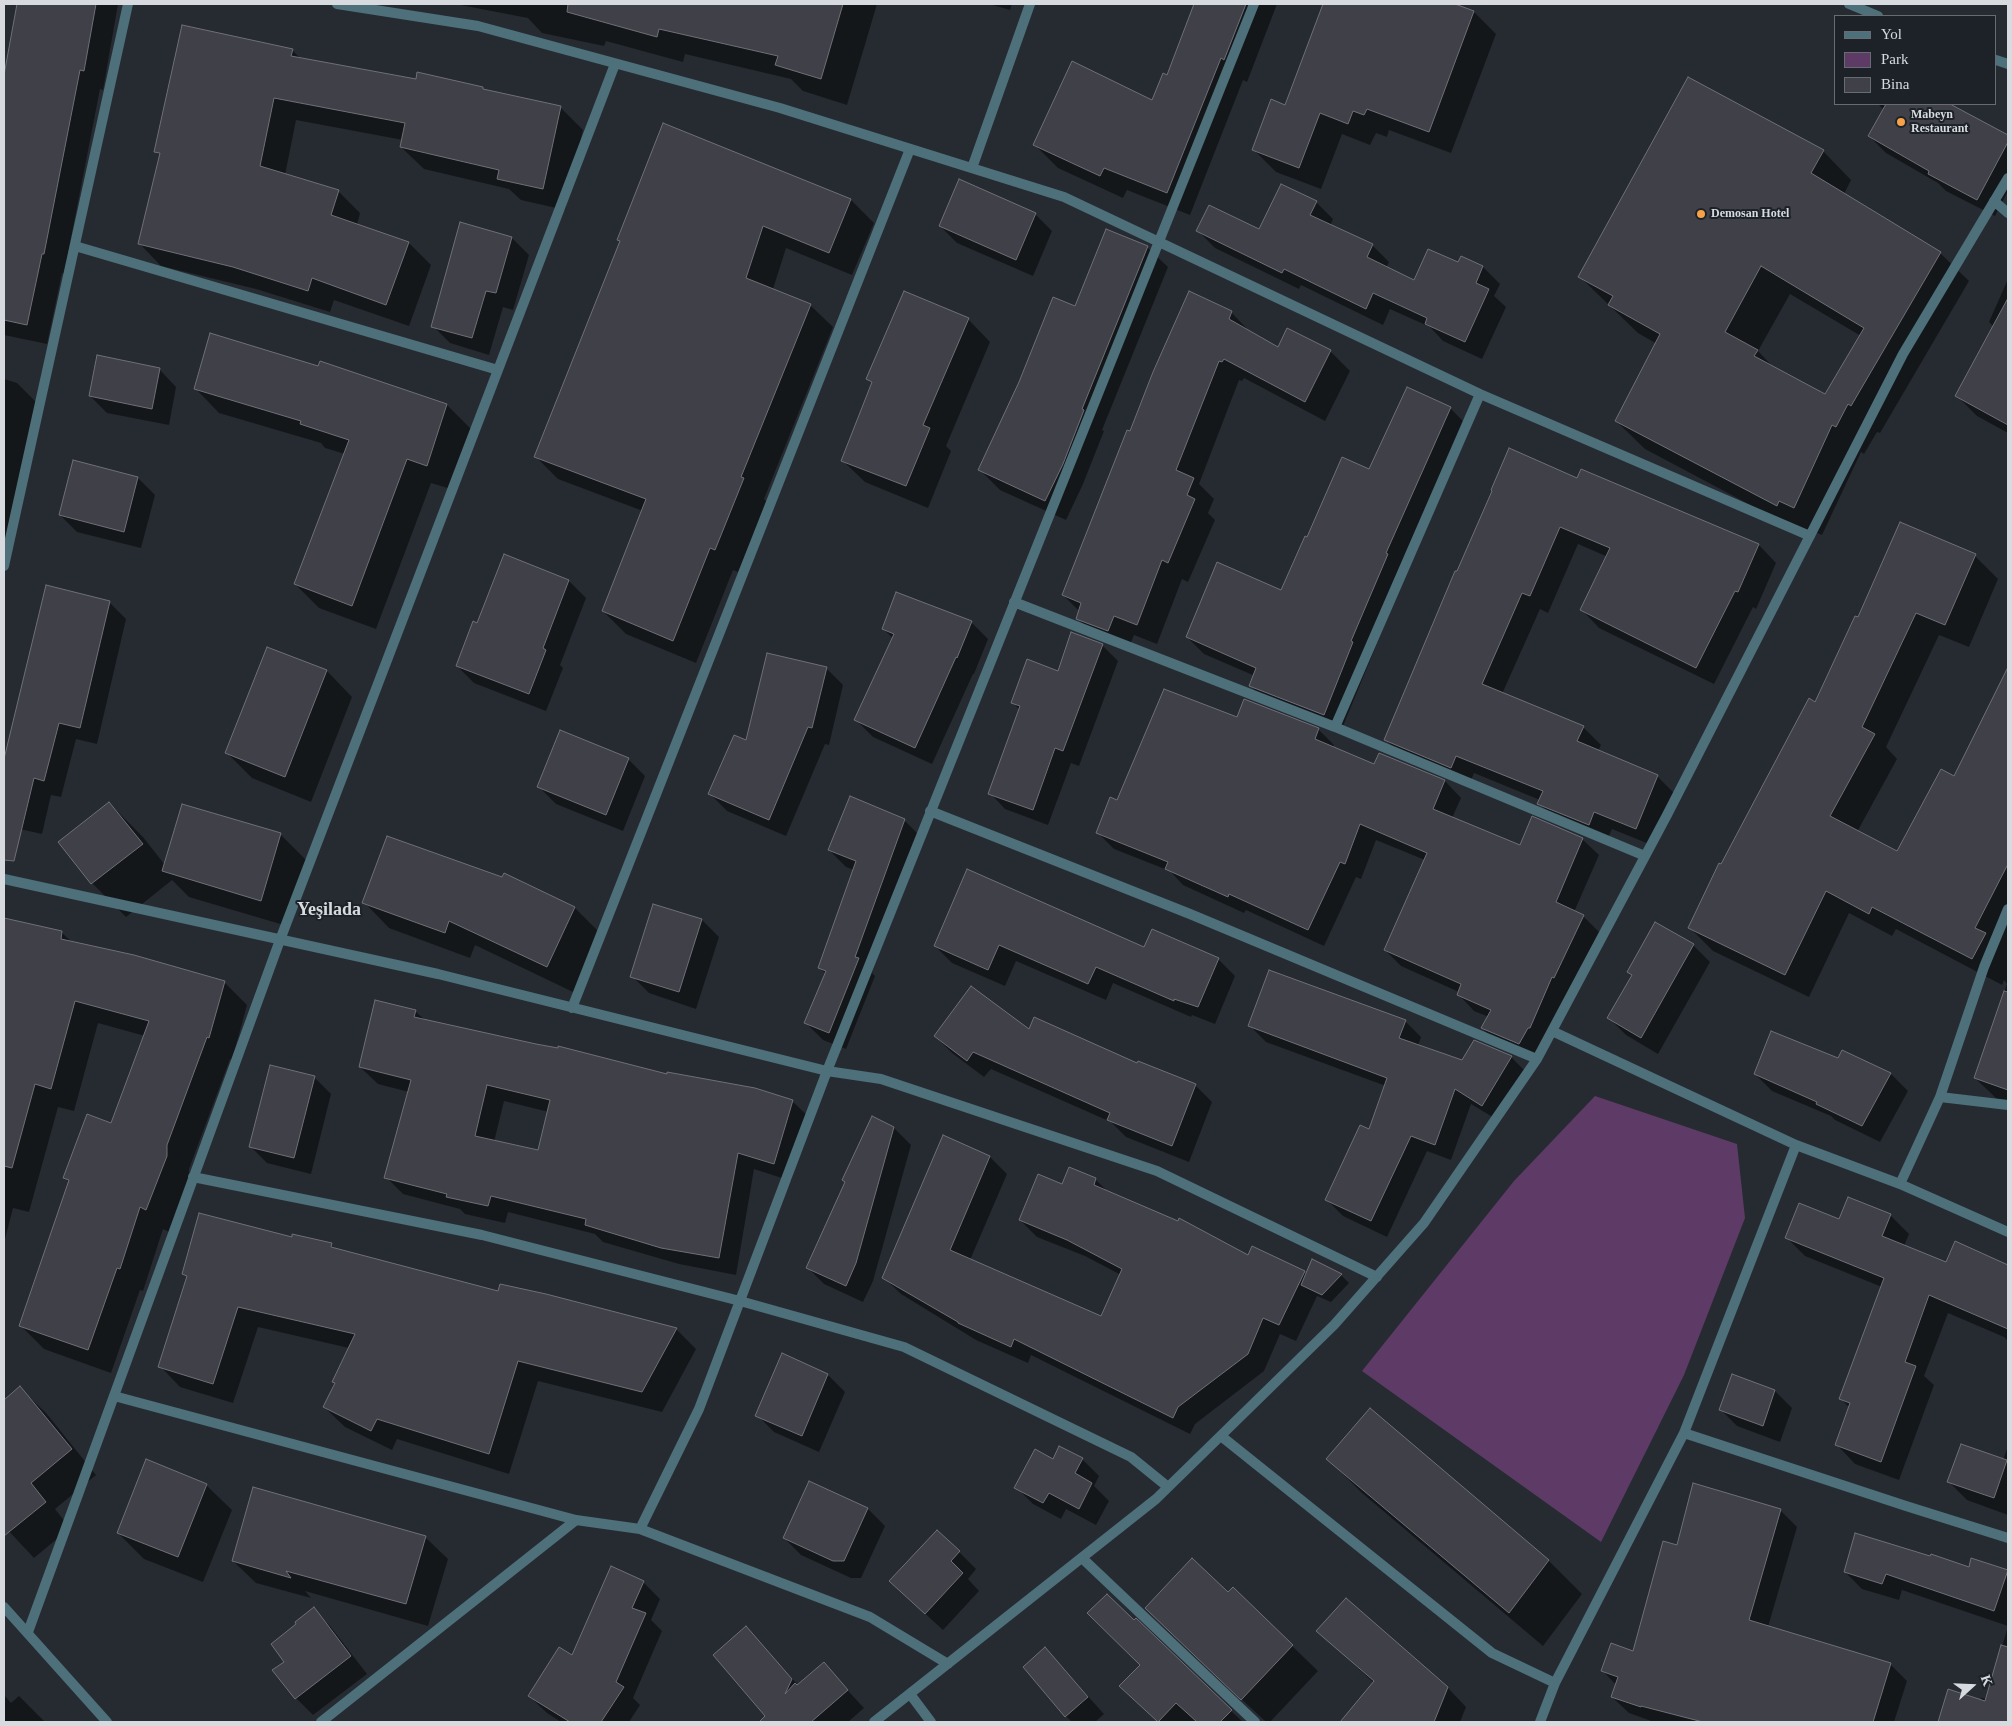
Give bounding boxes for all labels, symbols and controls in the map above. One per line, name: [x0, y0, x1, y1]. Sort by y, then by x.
legend: [1834, 15, 1997, 105]
text: Yol: [1881, 26, 1902, 42]
text: Park: [1881, 51, 1909, 67]
text: Bina: [1881, 76, 1909, 92]
place label: Mabeyn Restaurant: [1911, 108, 1968, 136]
marker: Mabeyn Restaurant: [1895, 116, 1907, 128]
place label: Demosan Hotel: [1711, 207, 1789, 221]
marker: Demosan Hotel: [1695, 208, 1707, 220]
district label: Yeşilada: [297, 899, 361, 921]
north arrow: [1947, 1661, 1997, 1711]
text: K: [1978, 1673, 1995, 1688]

